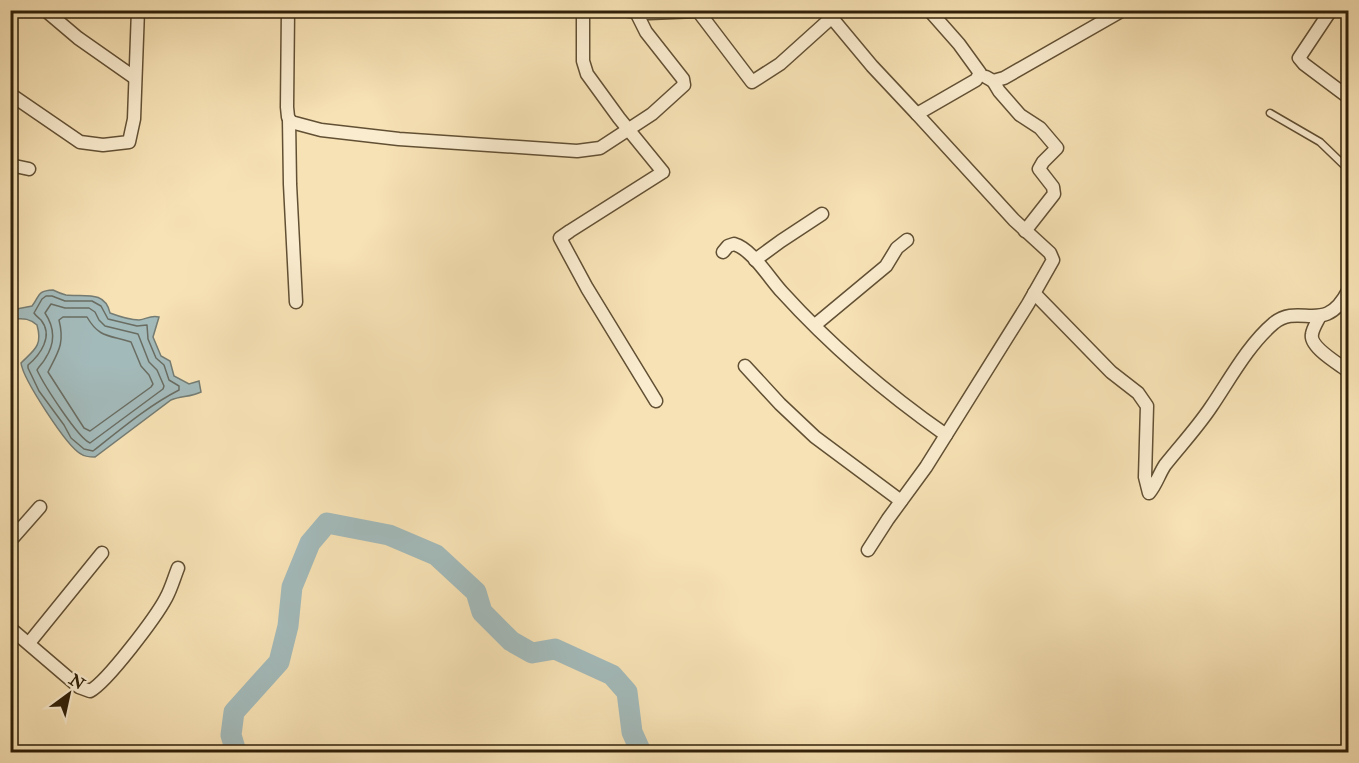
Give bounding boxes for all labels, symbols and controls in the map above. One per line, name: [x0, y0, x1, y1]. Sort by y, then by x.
north arrow: [39, 664, 99, 724]
text: N: [64, 669, 89, 695]

